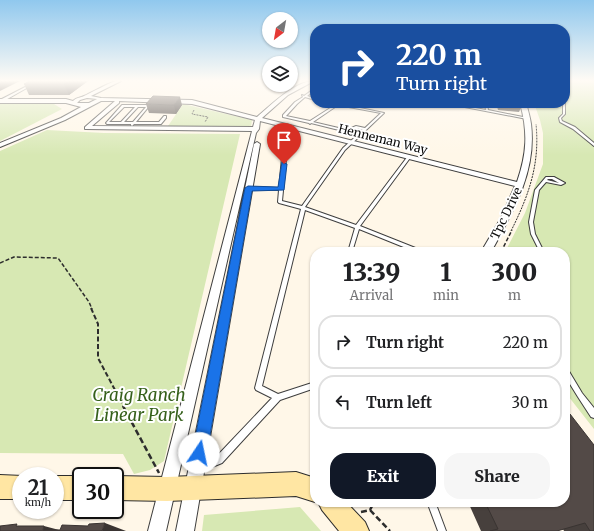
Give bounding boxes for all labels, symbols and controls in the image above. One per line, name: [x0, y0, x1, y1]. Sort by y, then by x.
north arrow: [262, 12, 298, 48]
map controls: [262, 12, 298, 92]
text: 220 m: [396, 37, 482, 73]
icon: right: [330, 40, 382, 92]
button: layers: [262, 56, 298, 92]
text: Turn right: [396, 72, 487, 95]
street label: Henneman Way: [337, 121, 429, 157]
pin: [267, 123, 301, 164]
icon: arrive: [273, 129, 295, 151]
street label: Tpc Drive: [487, 184, 525, 242]
text: 13:39: [343, 257, 400, 288]
text: 1: [440, 257, 452, 288]
text: 300: [492, 257, 537, 288]
text: Arrival: [350, 287, 393, 304]
text: min: [433, 287, 459, 304]
text: m: [508, 287, 521, 304]
icon: right: [332, 331, 354, 353]
text: Turn right: [366, 333, 444, 352]
text: 220 m: [503, 333, 548, 352]
park label: Craig Ranch Linear Park: [92, 384, 186, 426]
icon: left: [332, 391, 354, 413]
text: Turn left: [366, 393, 432, 412]
text: 30 m: [511, 393, 548, 412]
position arrow: [178, 432, 220, 474]
button: Exit: [330, 453, 436, 499]
button: Share: [444, 453, 550, 499]
speed limit sign: 30: [72, 467, 124, 519]
text: 21: [28, 475, 48, 500]
text: km/h: [25, 496, 51, 509]

